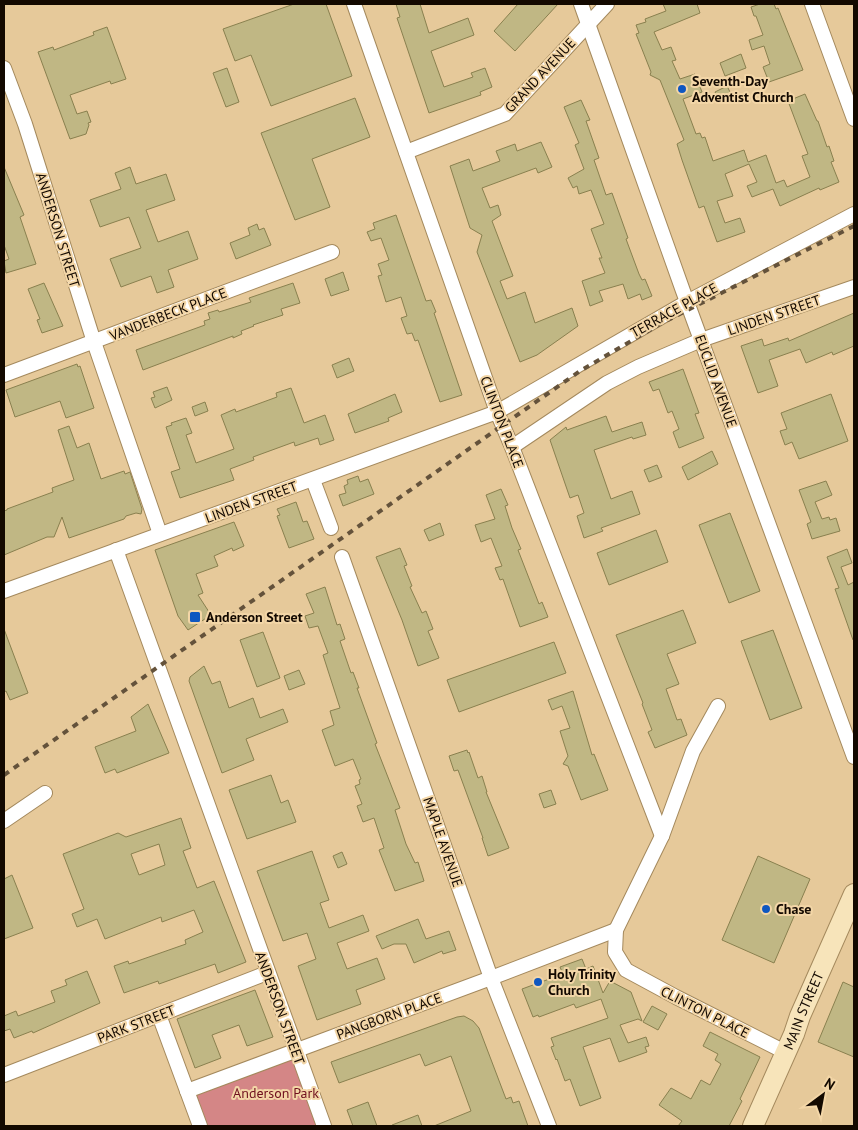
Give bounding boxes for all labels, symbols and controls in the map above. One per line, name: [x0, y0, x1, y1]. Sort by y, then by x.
street label: GRAND AVENUE: [501, 34, 579, 116]
place label: Seventh-Day Adventist Church: [692, 72, 794, 106]
marker: Seventh-Day Adventist Church: [676, 83, 688, 95]
street label: ANDERSON STREET: [32, 170, 84, 290]
street label: TERRACE PLACE: [627, 279, 721, 341]
street label: VANDERBECK PLACE: [106, 283, 229, 345]
street label: LINDEN STREET: [725, 291, 823, 339]
street label: EUCLID AVENUE: [691, 332, 741, 430]
street label: CLINTON PLACE: [476, 373, 528, 471]
street label: LINDEN STREET: [202, 477, 300, 527]
place label: Anderson Street: [206, 608, 303, 626]
marker: Anderson Street: [188, 610, 202, 624]
street label: MAPLE AVENUE: [419, 795, 467, 889]
place label: Chase: [776, 900, 811, 918]
marker: Chase: [760, 903, 772, 915]
street label: ANDERSON STREET: [251, 949, 309, 1067]
place label: Holy Trinity Church: [548, 965, 616, 999]
street label: MAIN STREET: [779, 968, 828, 1052]
marker: Holy Trinity Church: [532, 976, 544, 988]
street label: CLINTON PLACE: [658, 982, 752, 1042]
street label: PANGBORN PLACE: [334, 989, 444, 1043]
street label: PARK STREET: [95, 1001, 178, 1047]
north arrow: [798, 1070, 848, 1120]
text: N: [821, 1074, 839, 1094]
park label: Anderson Park: [233, 1084, 319, 1102]

